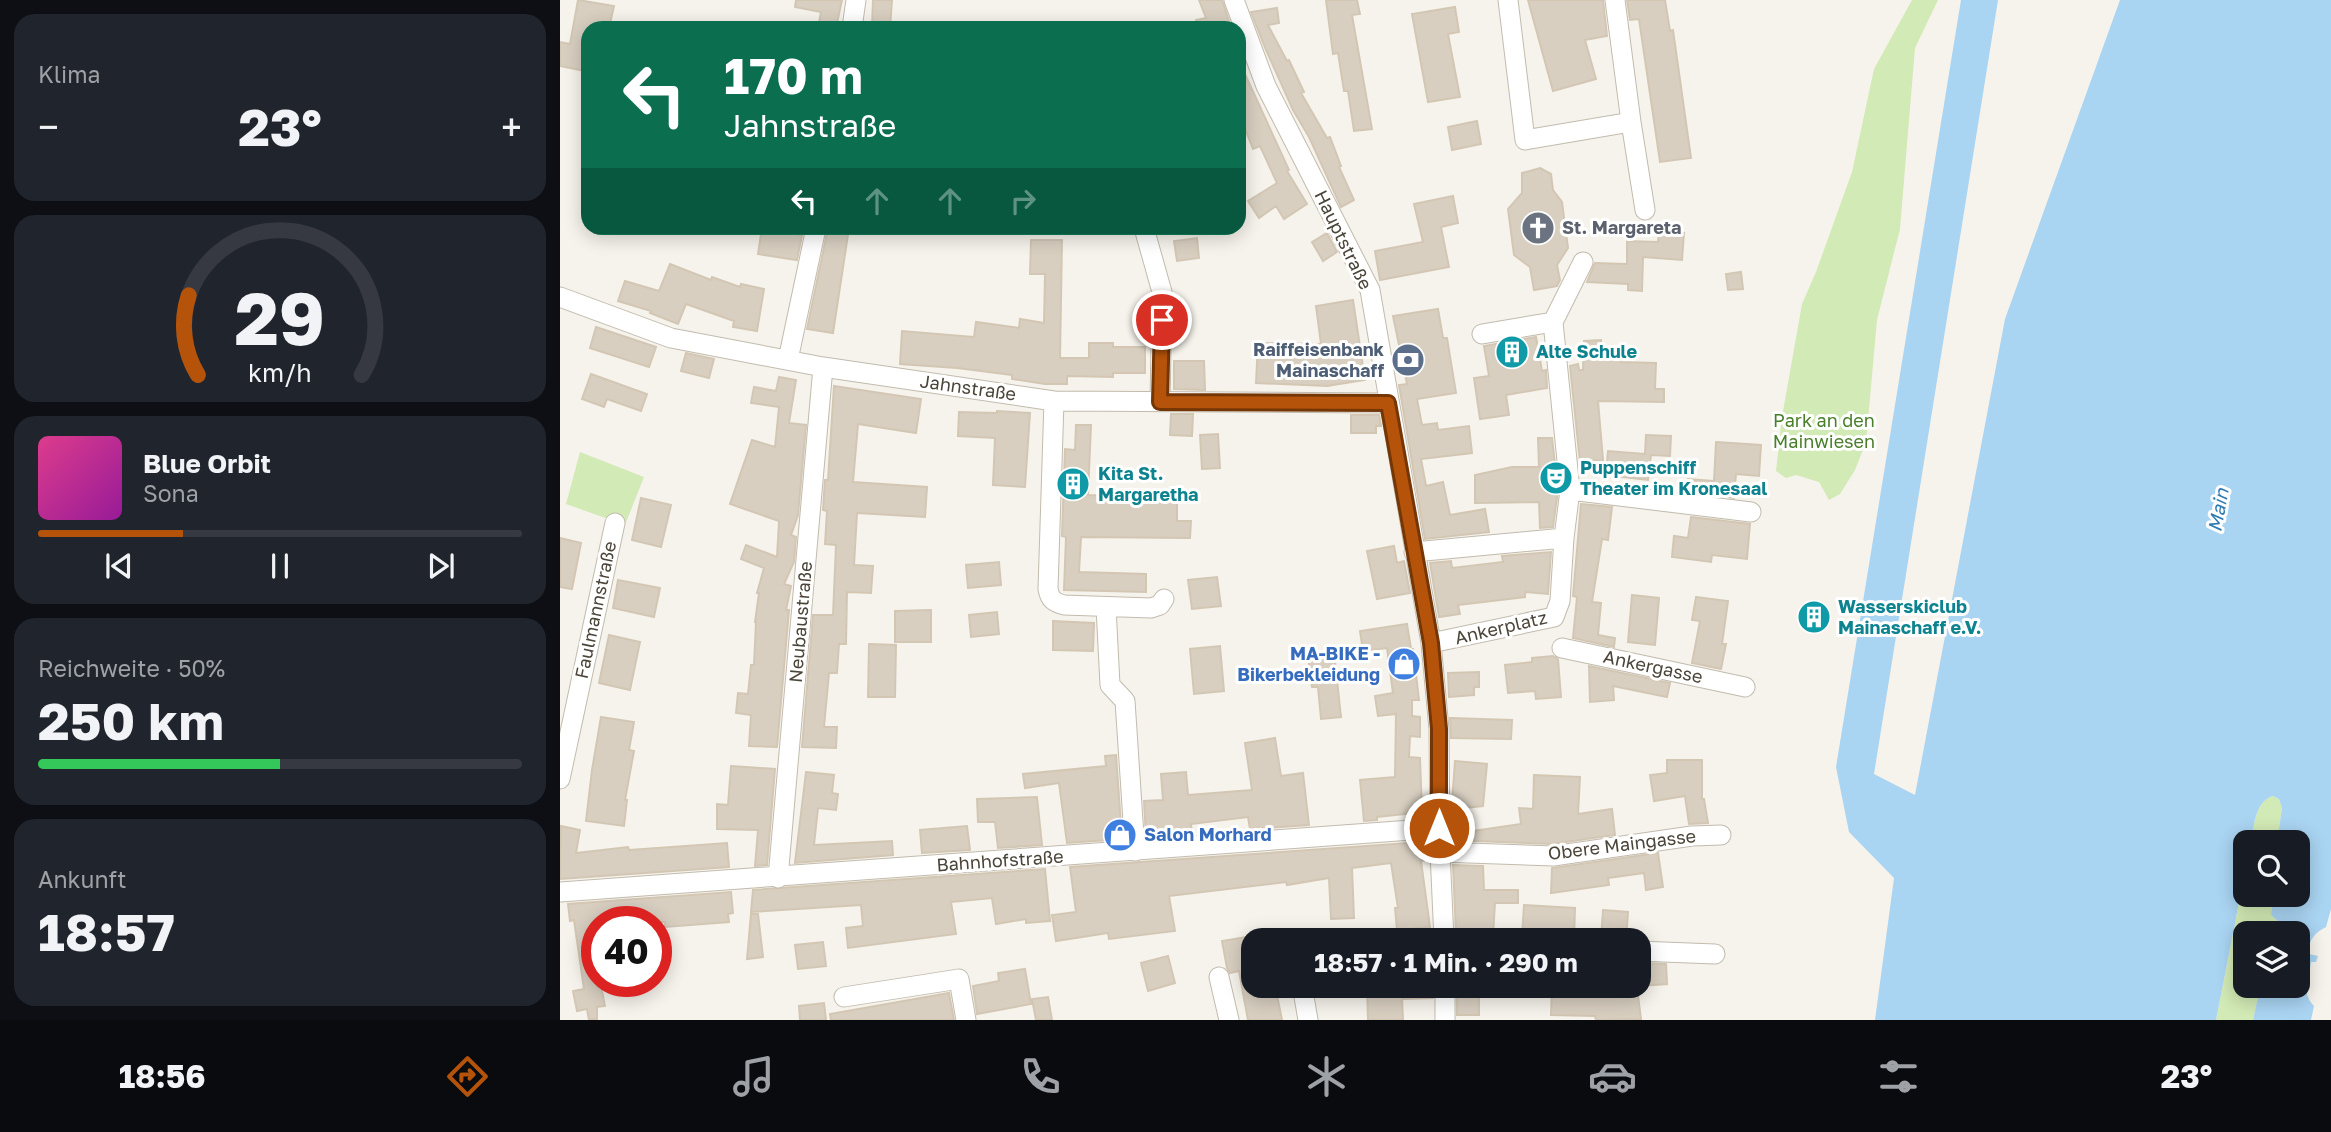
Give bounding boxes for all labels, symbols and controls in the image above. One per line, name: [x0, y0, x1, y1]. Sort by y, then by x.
text: 170 m: [724, 46, 863, 105]
icon: left: [609, 49, 700, 140]
text: Klima: [38, 60, 101, 88]
text: 23°: [238, 95, 322, 157]
text: −: [38, 104, 59, 149]
text: +: [501, 104, 522, 149]
text: Jahnstraße: [724, 106, 896, 144]
icon: left: [785, 182, 823, 220]
icon: ahead: [858, 182, 896, 220]
icon: ahead: [931, 182, 969, 220]
icon: right: [1004, 182, 1042, 220]
street label: Hauptstraße: [1310, 186, 1377, 293]
church icon: St. Margareta: [1519, 209, 1557, 247]
place label: St. Margareta: [1562, 216, 1681, 238]
text: 29: [235, 274, 325, 361]
pin: [1132, 290, 1192, 350]
icon: arrive: [1143, 301, 1181, 339]
building icon: Alte Schule: [1493, 333, 1531, 371]
place label: Raiffeisenbank Mainaschaff: [1253, 338, 1385, 381]
place label: Alte Schule: [1536, 340, 1638, 362]
bank icon: Raiffeisenbank Mainaschaff: [1389, 341, 1427, 379]
text: km/h: [248, 357, 312, 388]
street label: Jahnstraße: [919, 369, 1018, 405]
park label: Park an den Mainwiesen: [1773, 409, 1875, 452]
text: Blue Orbit: [143, 448, 271, 479]
place label: Puppenschiff Theater im Kronesaal: [1580, 456, 1767, 499]
theatre icon: Puppenschiff Theater im Kronesaal: [1537, 459, 1575, 497]
place label: Kita St. Margaretha: [1098, 462, 1199, 505]
building icon: Kita St. Margaretha: [1054, 465, 1092, 503]
text: Sona: [143, 479, 199, 507]
water label: Main: [2202, 485, 2233, 534]
street label: Faulmannstraße: [570, 539, 620, 681]
icon: previous: [100, 547, 138, 585]
icon: pause: [261, 547, 299, 585]
icon: next: [422, 547, 460, 585]
street label: Neubaustraße: [784, 560, 816, 684]
place label: Wasserskiclub Mainaschaff e.V.: [1838, 595, 1982, 638]
building icon: Wasserskiclub Mainaschaff e.V.: [1795, 598, 1833, 636]
street label: Ankerplatz: [1453, 606, 1549, 648]
place label: MA-BIKE - Bikerbekleidung: [1237, 642, 1380, 685]
shop icon: MA-BIKE - Bikerbekleidung: [1385, 645, 1423, 683]
street label: Ankergasse: [1602, 645, 1705, 687]
text: Reichweite · 50%: [38, 654, 225, 682]
text: 250 km: [38, 689, 224, 751]
position arrow: [1402, 791, 1476, 865]
shop icon: Salon Morhard: [1101, 816, 1139, 854]
place label: Salon Morhard: [1144, 823, 1272, 845]
street label: Obere Maingasse: [1547, 824, 1697, 864]
map controls: [2233, 830, 2310, 998]
button: search: [2233, 830, 2310, 907]
street label: Bahnhofstraße: [936, 845, 1064, 875]
text: Ankunft: [38, 865, 126, 893]
text: 18:57: [38, 900, 175, 962]
speed limit sign: 40: [581, 906, 672, 997]
button: layers: [2233, 921, 2310, 998]
text: 18:57 · 1 Min. · 290 m: [1314, 947, 1578, 978]
icon: directions: [443, 1052, 492, 1101]
icon: music: [729, 1052, 778, 1101]
icon: phone: [1016, 1052, 1065, 1101]
icon: climate: [1302, 1052, 1351, 1101]
icon: car: [1588, 1052, 1637, 1101]
icon: filters: [1874, 1052, 1923, 1101]
text: 18:56: [119, 1057, 206, 1095]
text: 23°: [2161, 1057, 2212, 1095]

